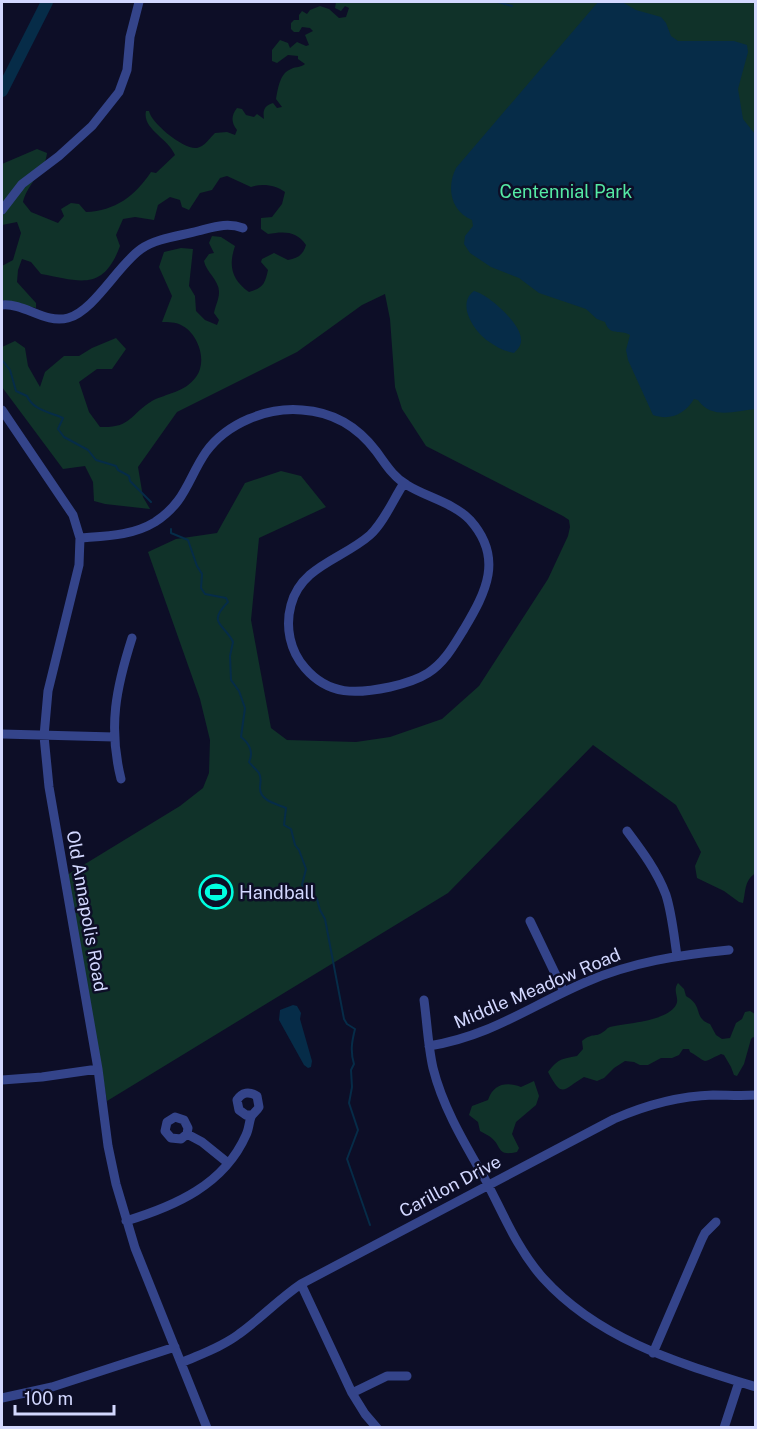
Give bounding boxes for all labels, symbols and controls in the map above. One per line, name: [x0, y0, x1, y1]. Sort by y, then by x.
park label: Centennial Park: [500, 181, 632, 202]
street label: Old Annapolis Road: [62, 829, 112, 993]
sports icon: Handball: [198, 874, 234, 910]
place label: Handball: [239, 882, 315, 903]
street label: Middle Meadow Road: [450, 943, 624, 1033]
street label: Carillon Drive: [396, 1150, 504, 1222]
scale bar: [15, 1378, 114, 1416]
text: 100 m: [24, 1388, 73, 1409]

